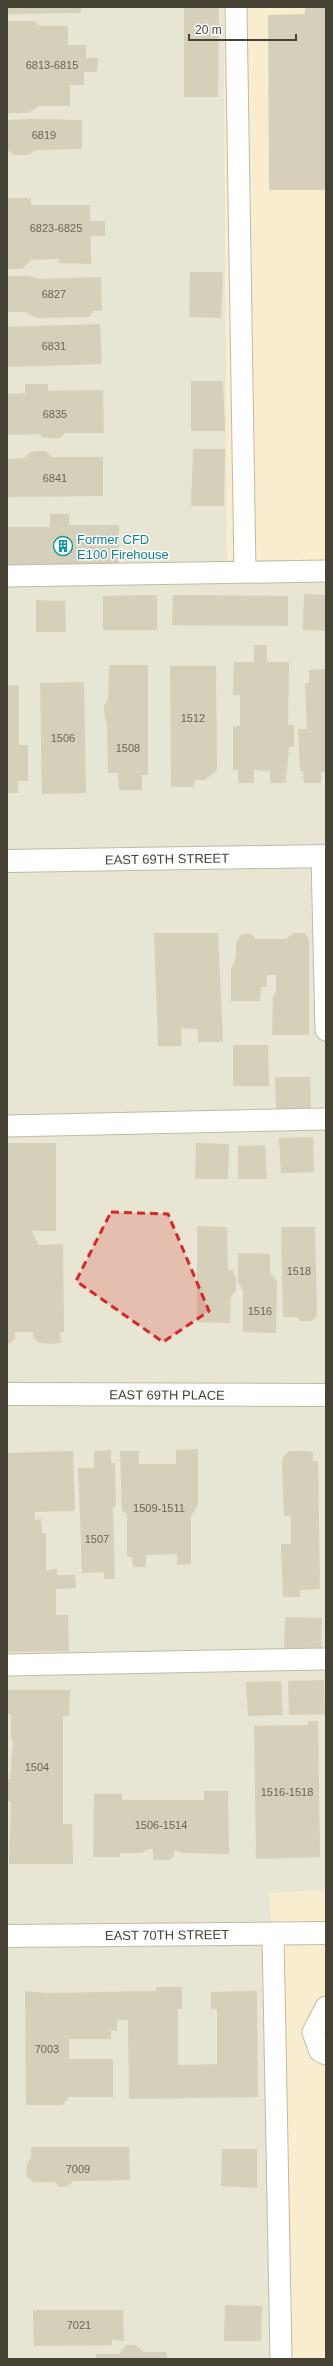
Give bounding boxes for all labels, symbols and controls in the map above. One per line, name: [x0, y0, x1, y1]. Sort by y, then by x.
scale bar: [189, 16, 296, 42]
text: 20 m: [195, 23, 222, 37]
house number: 6813-6815: [26, 59, 78, 71]
house number: 6819: [32, 129, 56, 141]
house number: 6823-6825: [30, 222, 82, 234]
house number: 6827: [42, 288, 66, 300]
house number: 6831: [42, 340, 66, 352]
house number: 6835: [43, 408, 67, 420]
house number: 6841: [43, 472, 67, 484]
place label: Former CFD E100 Firehouse: [77, 532, 169, 562]
building icon: Former CFD E100 Firehouse: [52, 535, 74, 557]
house number: 1512: [181, 712, 205, 724]
house number: 1506: [51, 732, 75, 744]
house number: 1508: [116, 742, 140, 754]
street label: EAST 69TH STREET: [105, 850, 229, 867]
house number: 1518: [287, 1265, 311, 1277]
house number: 1516: [248, 1305, 272, 1317]
street label: EAST 69TH PLACE: [109, 1387, 225, 1402]
house number: 1509-1511: [133, 1502, 185, 1514]
house number: 1507: [85, 1533, 109, 1545]
house number: 1504: [25, 1761, 49, 1773]
house number: 1516-1518: [261, 1786, 313, 1798]
house number: 1506-1514: [135, 1819, 187, 1831]
street label: EAST 70TH STREET: [105, 1926, 229, 1943]
house number: 7003: [35, 2043, 59, 2055]
house number: 7009: [66, 2163, 90, 2175]
house number: 7021: [67, 2319, 91, 2331]

